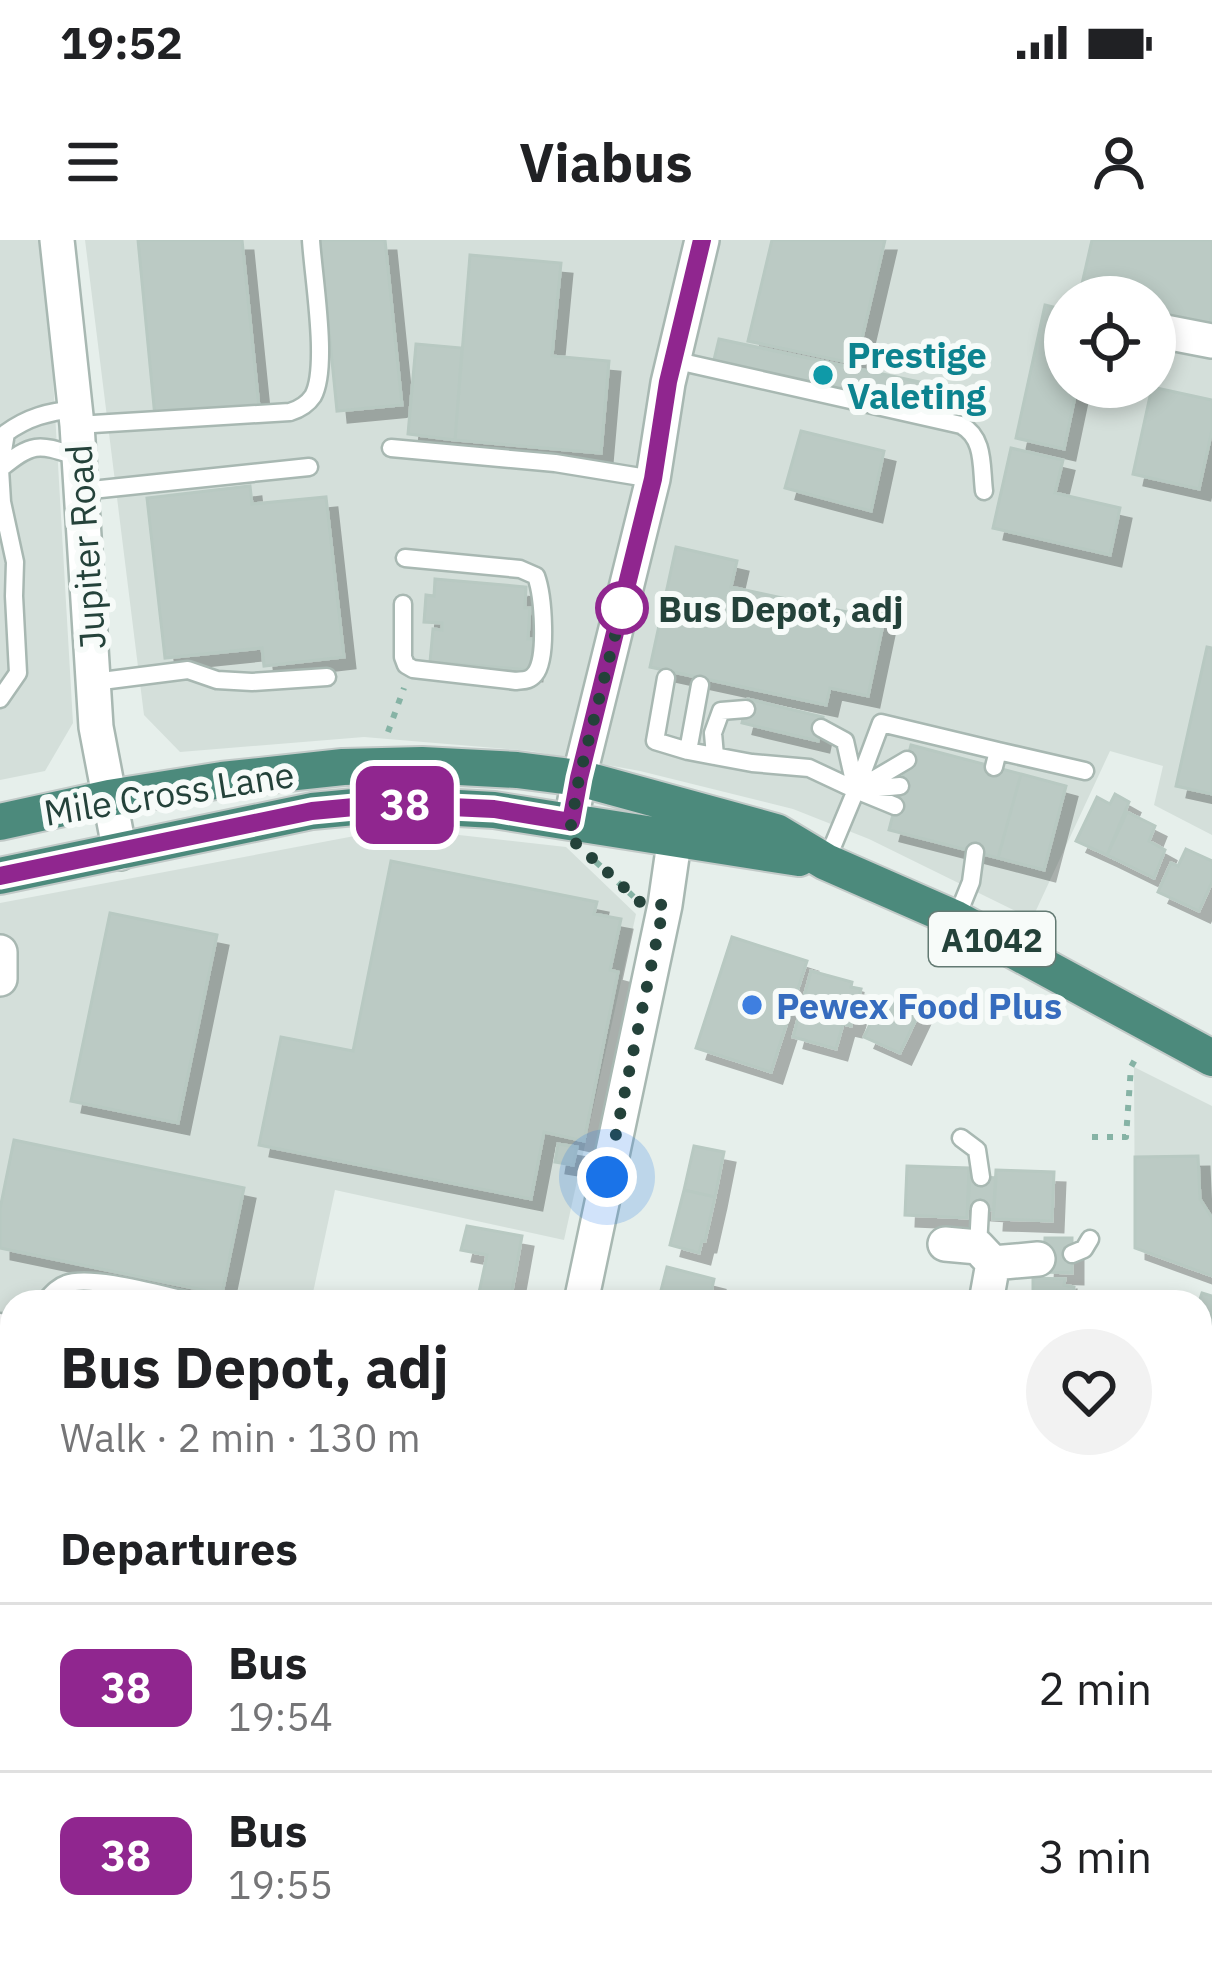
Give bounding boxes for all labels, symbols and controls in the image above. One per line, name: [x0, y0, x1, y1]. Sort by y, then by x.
text: 19:52: [60, 13, 183, 71]
text: Viabus: [519, 127, 693, 197]
icon: menu: [60, 129, 126, 195]
icon: person: [1086, 129, 1152, 195]
map controls: [1044, 276, 1176, 408]
button: locate: [1044, 276, 1176, 408]
place label: Prestige Valeting: [847, 331, 987, 419]
marker: Prestige Valeting: [810, 362, 836, 388]
street label: Jupiter Road: [54, 443, 116, 651]
marker: Bus Depot, adj: [597, 583, 647, 633]
place label: Bus Depot, adj: [658, 585, 904, 632]
street label: Mile Cross Lane: [41, 750, 297, 836]
line badge: 38: [351, 766, 459, 844]
text: 38: [380, 777, 430, 832]
road number: A1042: [929, 912, 1055, 966]
place label: Pewex Food Plus: [776, 982, 1062, 1029]
marker: Pewex Food Plus: [739, 992, 765, 1018]
your location: [577, 1147, 637, 1207]
button: heart: [1026, 1329, 1152, 1455]
text: Bus Depot, adj: [60, 1330, 449, 1404]
text: Walk · 2 min · 130 m: [60, 1412, 421, 1463]
text: Departures: [60, 1519, 298, 1577]
text: Bus: [228, 1633, 308, 1691]
text: 2 min: [1038, 1659, 1152, 1717]
text: 38: [101, 1660, 151, 1715]
text: 19:54: [228, 1691, 333, 1742]
text: Bus: [228, 1801, 308, 1859]
text: 3 min: [1038, 1827, 1152, 1885]
text: 38: [101, 1828, 151, 1883]
text: 19:55: [228, 1859, 333, 1910]

